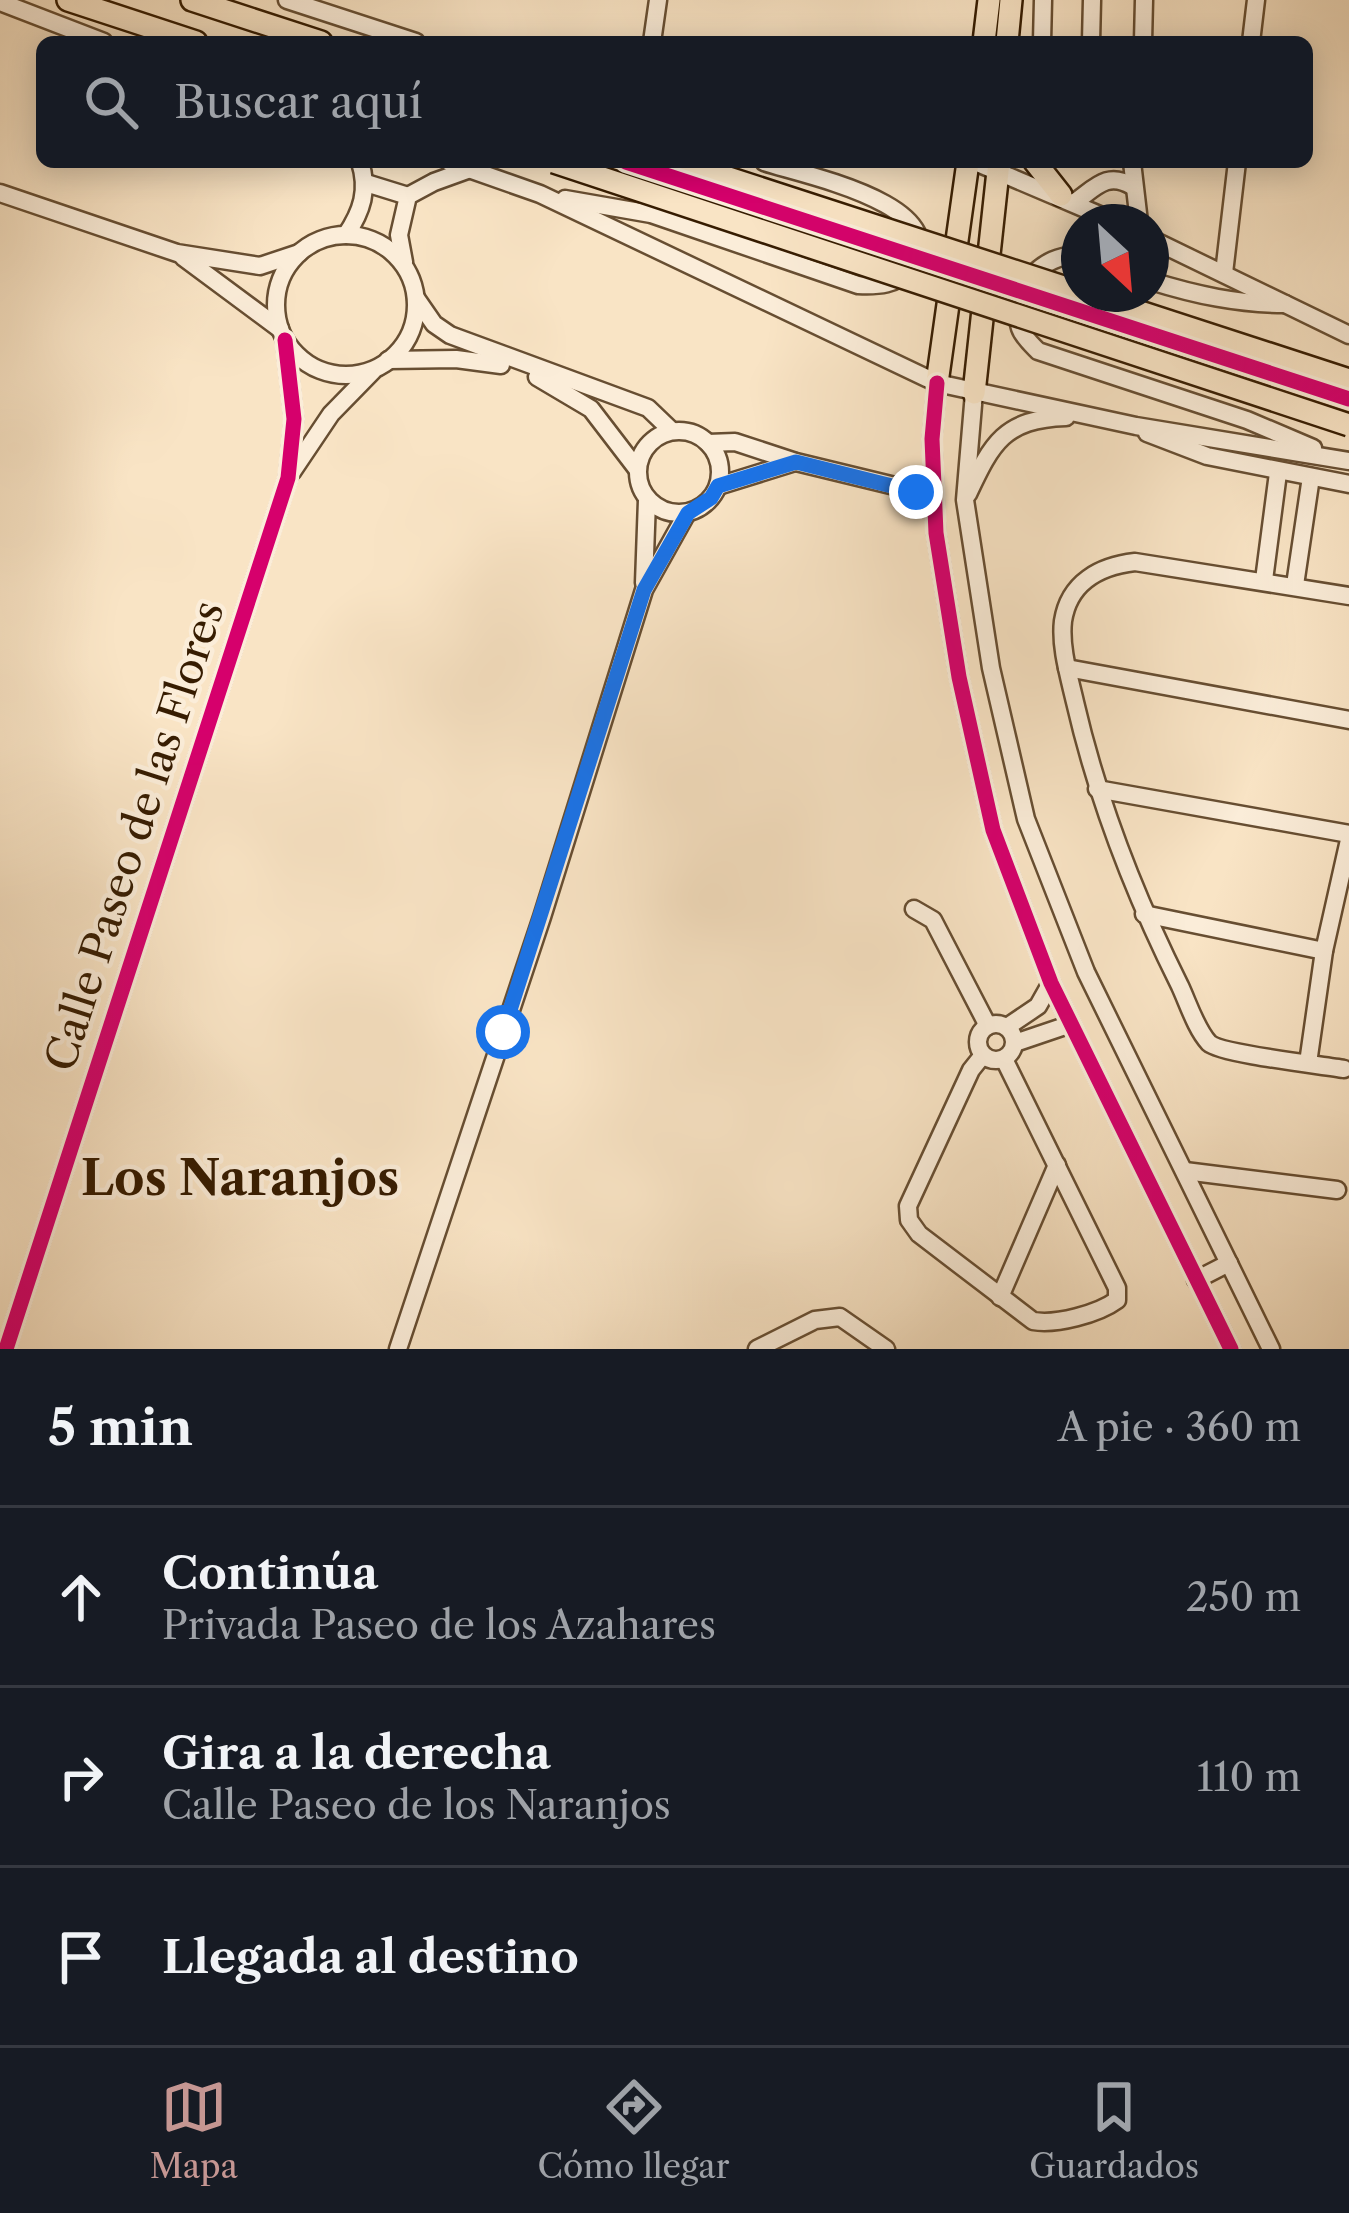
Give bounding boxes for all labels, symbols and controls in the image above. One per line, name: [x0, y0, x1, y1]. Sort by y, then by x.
search box: [36, 36, 1313, 168]
icon: search: [78, 69, 144, 135]
text: Buscar aquí: [174, 74, 423, 130]
north arrow: [1061, 204, 1169, 312]
route end: [889, 465, 943, 519]
street label: Calle Paseo de las Flores: [33, 594, 235, 1078]
route start: [476, 1005, 530, 1059]
district label: Los Naranjos: [81, 1148, 399, 1207]
text: 5 min: [48, 1396, 193, 1458]
text: A pie · 360 m: [1058, 1403, 1301, 1451]
text: Continúa: [162, 1545, 378, 1601]
icon: ahead: [48, 1564, 114, 1630]
text: 250 m: [1186, 1573, 1301, 1621]
text: Privada Paseo de los Azahares: [162, 1601, 716, 1649]
text: Gira a la derecha: [162, 1725, 551, 1781]
icon: right: [48, 1744, 114, 1810]
text: 110 m: [1197, 1753, 1301, 1801]
text: Calle Paseo de los Naranjos: [162, 1781, 671, 1829]
icon: arrive: [48, 1924, 114, 1990]
text: Llegada al destino: [162, 1929, 579, 1985]
tab: Mapa: [150, 2074, 238, 2187]
tab: Cómo llegar: [538, 2074, 730, 2187]
tab: Guardados: [1029, 2074, 1199, 2187]

